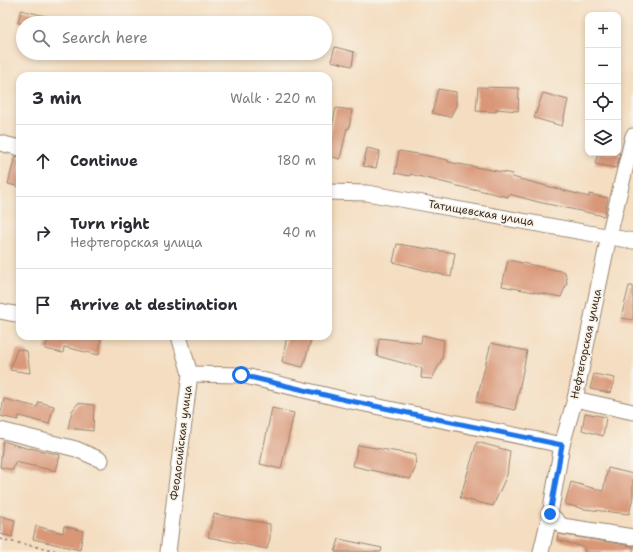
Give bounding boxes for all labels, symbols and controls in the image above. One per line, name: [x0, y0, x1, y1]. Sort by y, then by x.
map controls: [585, 12, 621, 156]
button: +: [585, 12, 621, 48]
search box: [16, 16, 332, 60]
icon: search: [30, 27, 52, 49]
text: Search here: [62, 28, 148, 48]
button: −: [585, 48, 621, 84]
button: locate: [585, 84, 621, 120]
text: 3 min: [32, 87, 82, 109]
text: Walk · 220 m: [230, 90, 316, 107]
button: layers: [585, 120, 621, 156]
icon: ahead: [32, 150, 54, 172]
text: Continue: [70, 151, 138, 171]
text: 180 m: [277, 152, 316, 169]
street label: Татищевская улица: [427, 196, 535, 230]
text: Turn right: [70, 214, 150, 234]
icon: right: [32, 222, 54, 244]
text: 40 m: [282, 224, 316, 241]
text: Нефтегорская улица: [70, 234, 202, 251]
street label: Нефтегорская улица: [567, 287, 605, 400]
icon: arrive: [32, 294, 54, 316]
text: Arrive at destination: [70, 295, 238, 315]
route start: [232, 366, 250, 384]
street label: Феодосийская улица: [167, 385, 196, 501]
route end: [541, 505, 559, 523]

